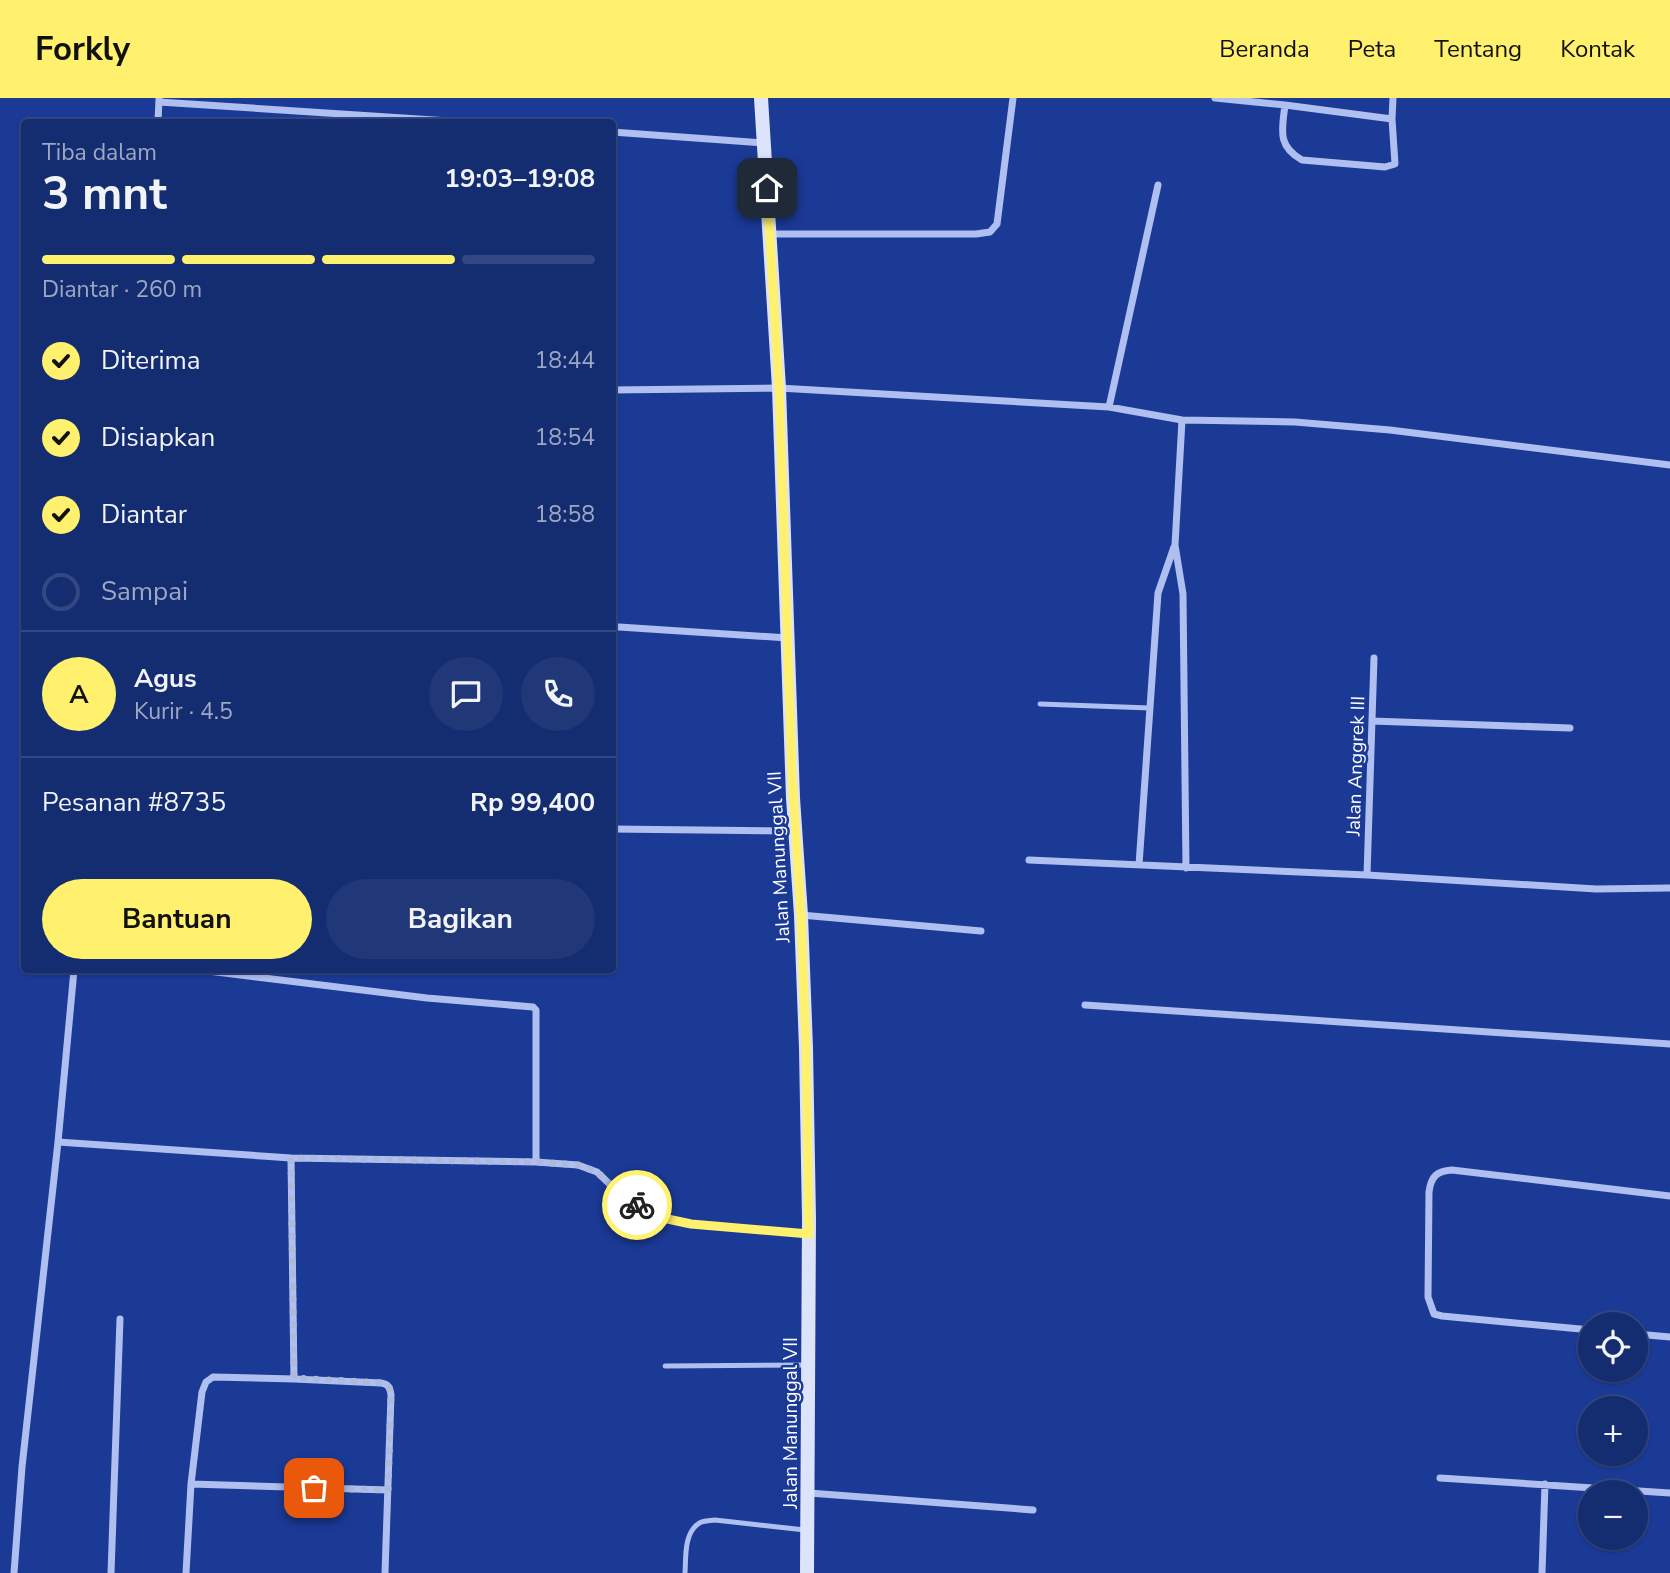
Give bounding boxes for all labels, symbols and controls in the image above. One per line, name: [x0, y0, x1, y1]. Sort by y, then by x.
text: Forkly: [35, 27, 130, 72]
text: Beranda: [1219, 33, 1310, 65]
text: Peta: [1348, 33, 1396, 65]
text: Tentang: [1434, 33, 1522, 65]
text: Kontak: [1560, 33, 1635, 65]
text: Tiba dalam: [42, 137, 157, 168]
pin: [737, 158, 797, 218]
text: 19:03–19:08: [444, 161, 595, 196]
text: 3 mnt: [42, 162, 167, 225]
icon: home: [748, 169, 786, 207]
text: Diantar · 260 m: [42, 274, 202, 305]
icon: check: [42, 342, 80, 380]
text: Diterima: [101, 343, 201, 378]
text: 18:44: [535, 345, 595, 376]
icon: check: [42, 419, 80, 457]
text: Disiapkan: [101, 420, 215, 455]
text: 18:54: [535, 422, 595, 453]
icon: check: [42, 496, 80, 534]
text: Diantar: [101, 497, 187, 532]
text: 18:58: [535, 499, 595, 530]
text: Sampai: [101, 574, 188, 609]
button: chat: [429, 657, 503, 731]
button: phone: [521, 657, 595, 731]
text: Agus: [134, 661, 197, 696]
text: A: [69, 677, 89, 712]
street label: Jalan Anggrek III: [1341, 695, 1371, 838]
text: Kurir · 4.5: [134, 696, 233, 727]
street label: Jalan Manunggal VII: [762, 770, 797, 944]
text: Pesanan #8735: [42, 785, 226, 820]
text: Rp 99,400: [470, 785, 595, 820]
button: Bantuan: [42, 879, 312, 959]
button: Bagikan: [326, 879, 595, 959]
courier: [602, 1170, 672, 1240]
icon: bike: [618, 1186, 656, 1224]
map controls: [1578, 1312, 1648, 1550]
button: locate: [1578, 1312, 1648, 1382]
street label: Jalan Manunggal VII: [778, 1337, 804, 1510]
button: +: [1578, 1396, 1648, 1466]
pin: [284, 1458, 344, 1518]
icon: bag: [295, 1469, 333, 1507]
button: −: [1578, 1480, 1648, 1550]

